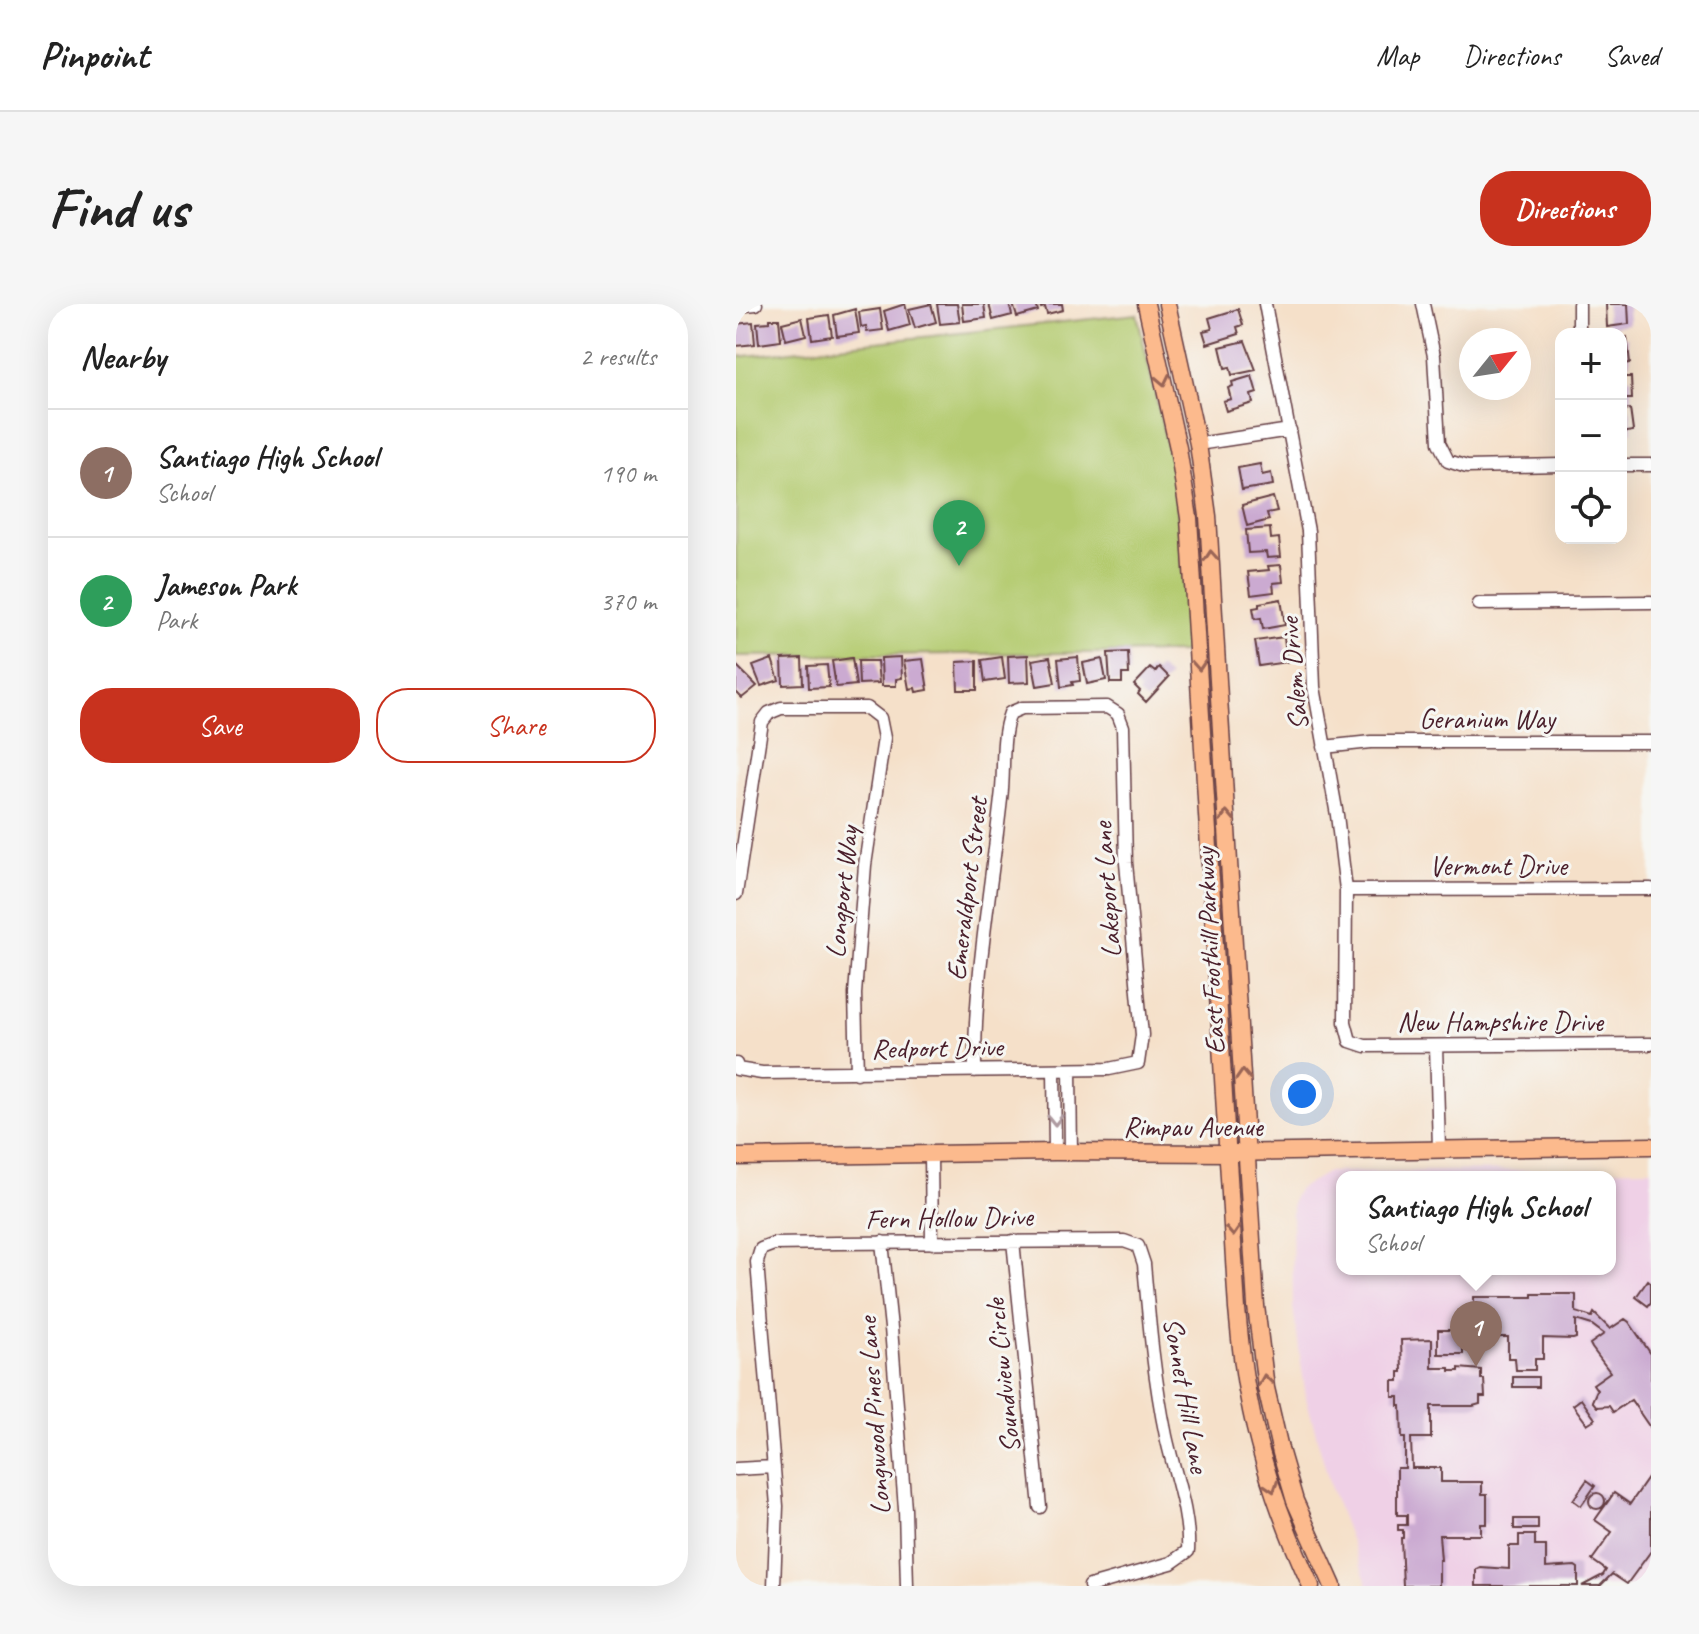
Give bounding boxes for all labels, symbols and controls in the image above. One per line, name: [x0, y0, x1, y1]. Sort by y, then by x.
text: Pinpoint: [40, 32, 149, 79]
text: Map: [1376, 38, 1419, 73]
text: Directions: [1463, 38, 1561, 73]
text: Saved: [1605, 38, 1659, 73]
button: Directions: [1480, 171, 1651, 246]
text: Find us: [48, 173, 188, 244]
north arrow: [1459, 328, 1531, 400]
map controls: [1555, 328, 1627, 544]
button: +: [1555, 328, 1627, 400]
text: Nearby: [80, 335, 166, 378]
text: 2 results: [580, 340, 656, 373]
one-way arrow: [1154, 373, 1171, 387]
button: −: [1555, 400, 1627, 472]
text: Santiago High School: [156, 438, 378, 476]
text: 1: [100, 457, 112, 490]
text: 190 m: [600, 457, 656, 490]
button: locate: [1555, 472, 1627, 544]
text: School: [156, 476, 212, 509]
pin: 2: [933, 500, 985, 566]
one-way arrow: [1203, 549, 1220, 562]
text: Jameson Park: [156, 566, 296, 604]
text: 2: [100, 585, 112, 618]
text: 370 m: [600, 585, 656, 618]
text: Park: [156, 604, 197, 637]
street label: Salem Drive: [1271, 614, 1316, 732]
one-way arrow: [1190, 659, 1207, 672]
button: Save: [80, 688, 360, 763]
button: Share: [376, 688, 656, 763]
street label: Geranium Way: [1419, 701, 1557, 736]
street label: Emeraldport Street: [938, 793, 995, 982]
one-way arrow: [1219, 809, 1236, 822]
street label: Lakeport Lane: [1084, 819, 1129, 959]
street label: Longport Way: [817, 822, 866, 960]
street label: East Foothill Parkway: [1186, 844, 1232, 1055]
street label: Vermont Drive: [1429, 848, 1569, 883]
street label: New Hampshire Drive: [1397, 1004, 1605, 1039]
street label: Redport Drive: [871, 1029, 1005, 1066]
one-way arrow: [1235, 1068, 1252, 1081]
your location: [1282, 1074, 1322, 1114]
street label: Rimpau Avenue: [1123, 1109, 1265, 1144]
one-way arrow: [1046, 1114, 1064, 1127]
popup: [1336, 1171, 1616, 1275]
text: Santiago High School: [1365, 1188, 1587, 1226]
street label: Fern Hollow Drive: [865, 1199, 1035, 1236]
one-way arrow: [1224, 1225, 1241, 1238]
text: School: [1365, 1226, 1421, 1259]
street label: Soundview Circle: [977, 1295, 1028, 1455]
pin: 1: [1450, 1301, 1502, 1367]
street label: Longwood Pines Lane: [849, 1314, 898, 1516]
street label: Sonnet Hill Lane: [1156, 1315, 1218, 1477]
one-way arrow: [1257, 1373, 1274, 1387]
one-way arrow: [1262, 1480, 1278, 1494]

